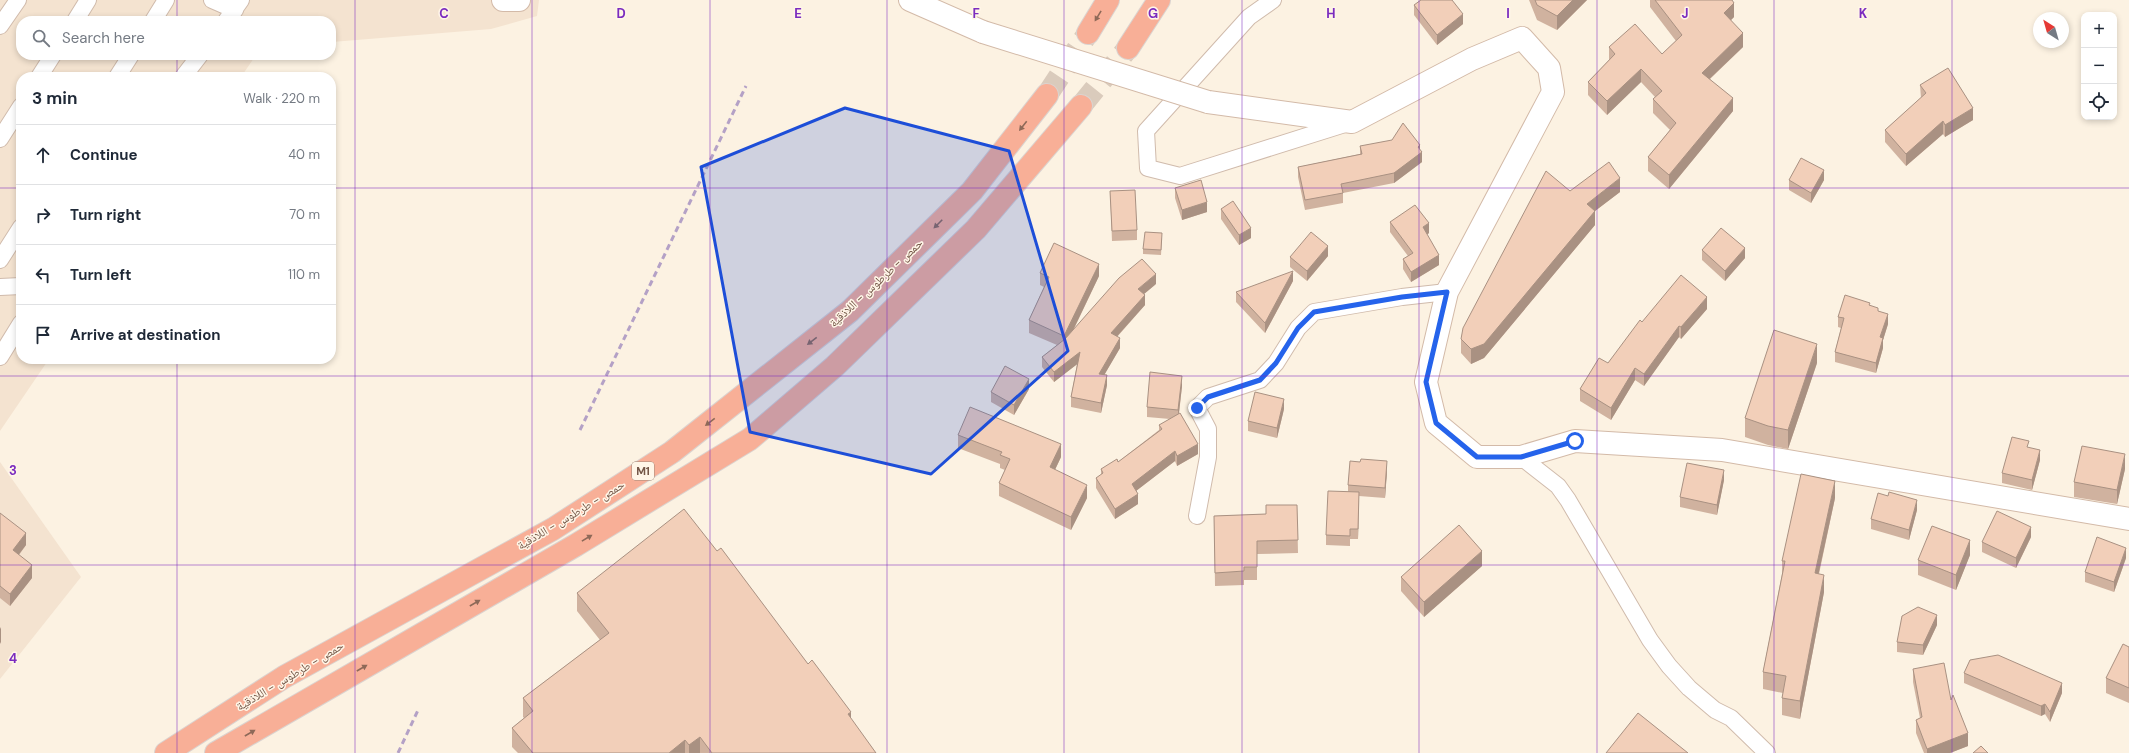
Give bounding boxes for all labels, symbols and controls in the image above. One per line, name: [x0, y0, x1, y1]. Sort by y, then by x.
text: C: [439, 5, 449, 22]
text: D: [616, 5, 626, 22]
text: E: [794, 5, 802, 22]
text: F: [972, 5, 980, 22]
text: G: [1148, 5, 1158, 22]
text: H: [1326, 5, 1336, 22]
text: I: [1506, 5, 1510, 22]
text: J: [1681, 5, 1689, 22]
text: K: [1859, 5, 1868, 22]
one-way arrow: [1094, 11, 1102, 21]
north arrow: [2033, 12, 2069, 48]
map controls: [2081, 12, 2117, 120]
button: +: [2081, 12, 2117, 48]
search box: [16, 16, 336, 60]
icon: search: [30, 27, 52, 49]
text: Search here: [62, 28, 145, 48]
button: −: [2081, 48, 2117, 84]
button: locate: [2081, 84, 2117, 120]
text: 3 min: [32, 87, 77, 109]
text: Walk · 220 m: [243, 90, 320, 107]
one-way arrow: [1018, 121, 1027, 132]
icon: ahead: [32, 144, 54, 166]
text: Continue: [70, 145, 138, 165]
text: 40 m: [288, 146, 320, 163]
icon: right: [32, 204, 54, 226]
text: Turn right: [70, 205, 141, 225]
text: 70 m: [289, 206, 320, 223]
one-way arrow: [933, 219, 943, 229]
street label: حمص - طرطوس - اللاذقية: [826, 235, 927, 331]
icon: left: [32, 264, 54, 286]
text: Turn left: [70, 265, 131, 285]
text: 110 m: [288, 266, 320, 283]
icon: arrive: [32, 324, 54, 346]
text: Arrive at destination: [70, 325, 221, 345]
one-way arrow: [806, 337, 817, 346]
route end: [1188, 399, 1206, 417]
one-way arrow: [705, 418, 716, 427]
route start: [1566, 432, 1584, 450]
text: 3: [9, 462, 17, 479]
road number: M1: [632, 462, 654, 480]
street label: حمص - طرطوس - اللاذقية: [514, 476, 628, 553]
one-way arrow: [582, 534, 592, 542]
one-way arrow: [469, 600, 481, 606]
street label: حمص - طرطوس - اللاذقية: [233, 637, 347, 714]
text: 4: [9, 650, 17, 667]
one-way arrow: [356, 664, 368, 671]
one-way arrow: [244, 730, 256, 737]

